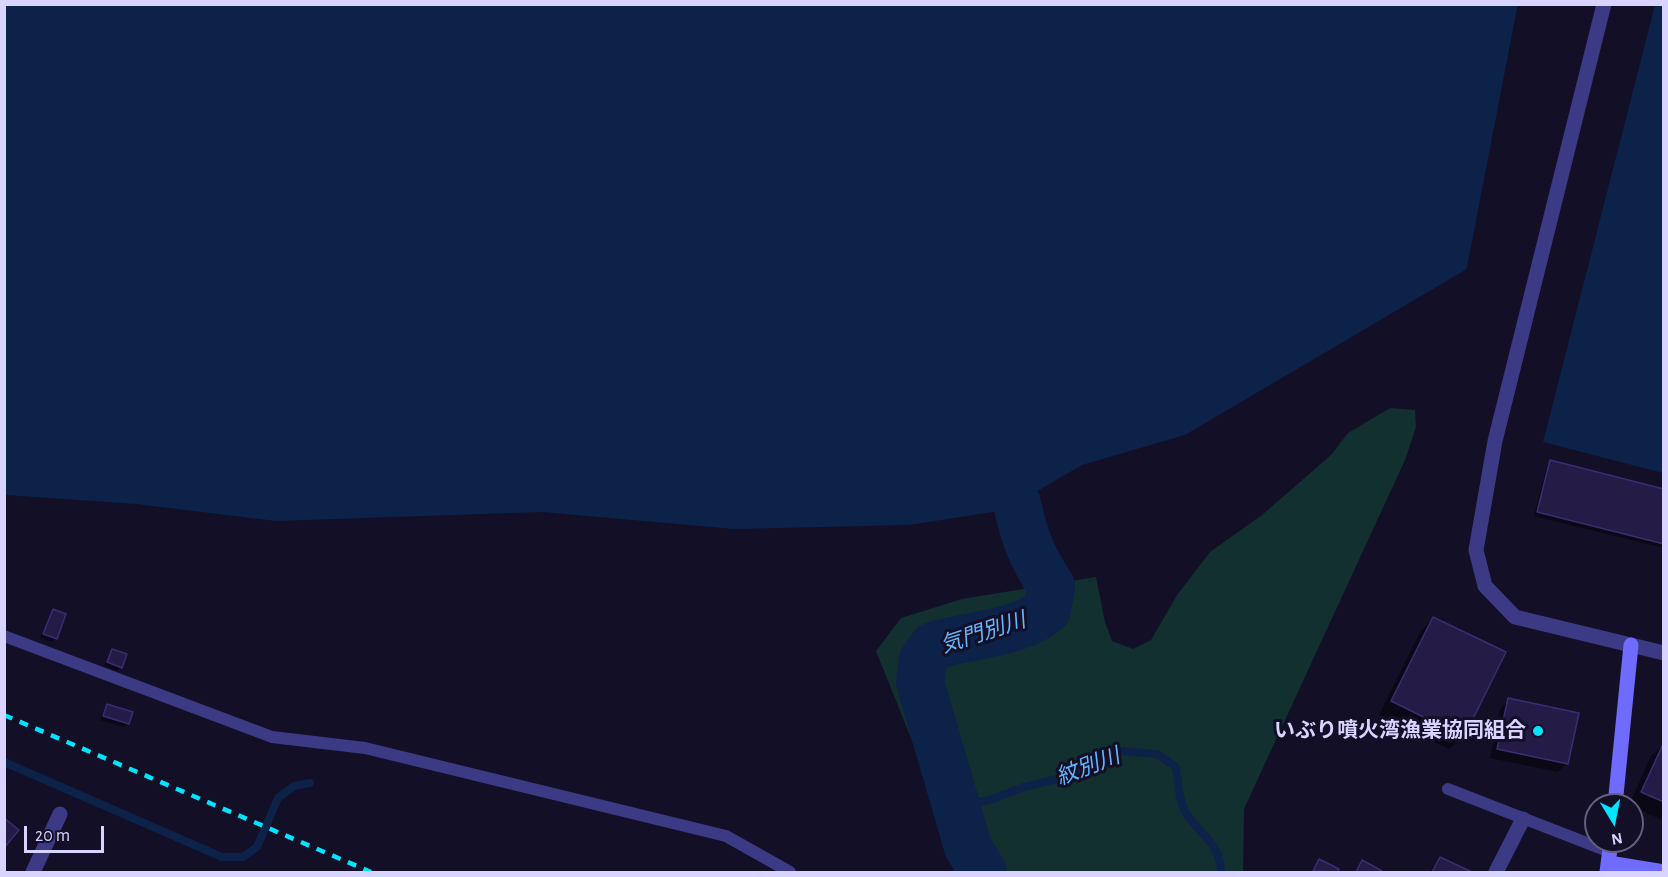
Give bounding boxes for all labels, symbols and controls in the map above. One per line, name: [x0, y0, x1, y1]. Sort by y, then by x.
water label: 気門別川: [937, 607, 1029, 659]
place label: いぶり噴火湾漁業協同組合: [1274, 718, 1526, 744]
marker: いぶり噴火湾漁業協同組合: [1531, 724, 1545, 738]
water label: 紋別川: [1052, 743, 1124, 791]
north arrow: [1584, 793, 1644, 853]
scale bar: [27, 814, 106, 852]
text: 20 m: [35, 827, 70, 845]
text: N: [1610, 830, 1624, 848]

